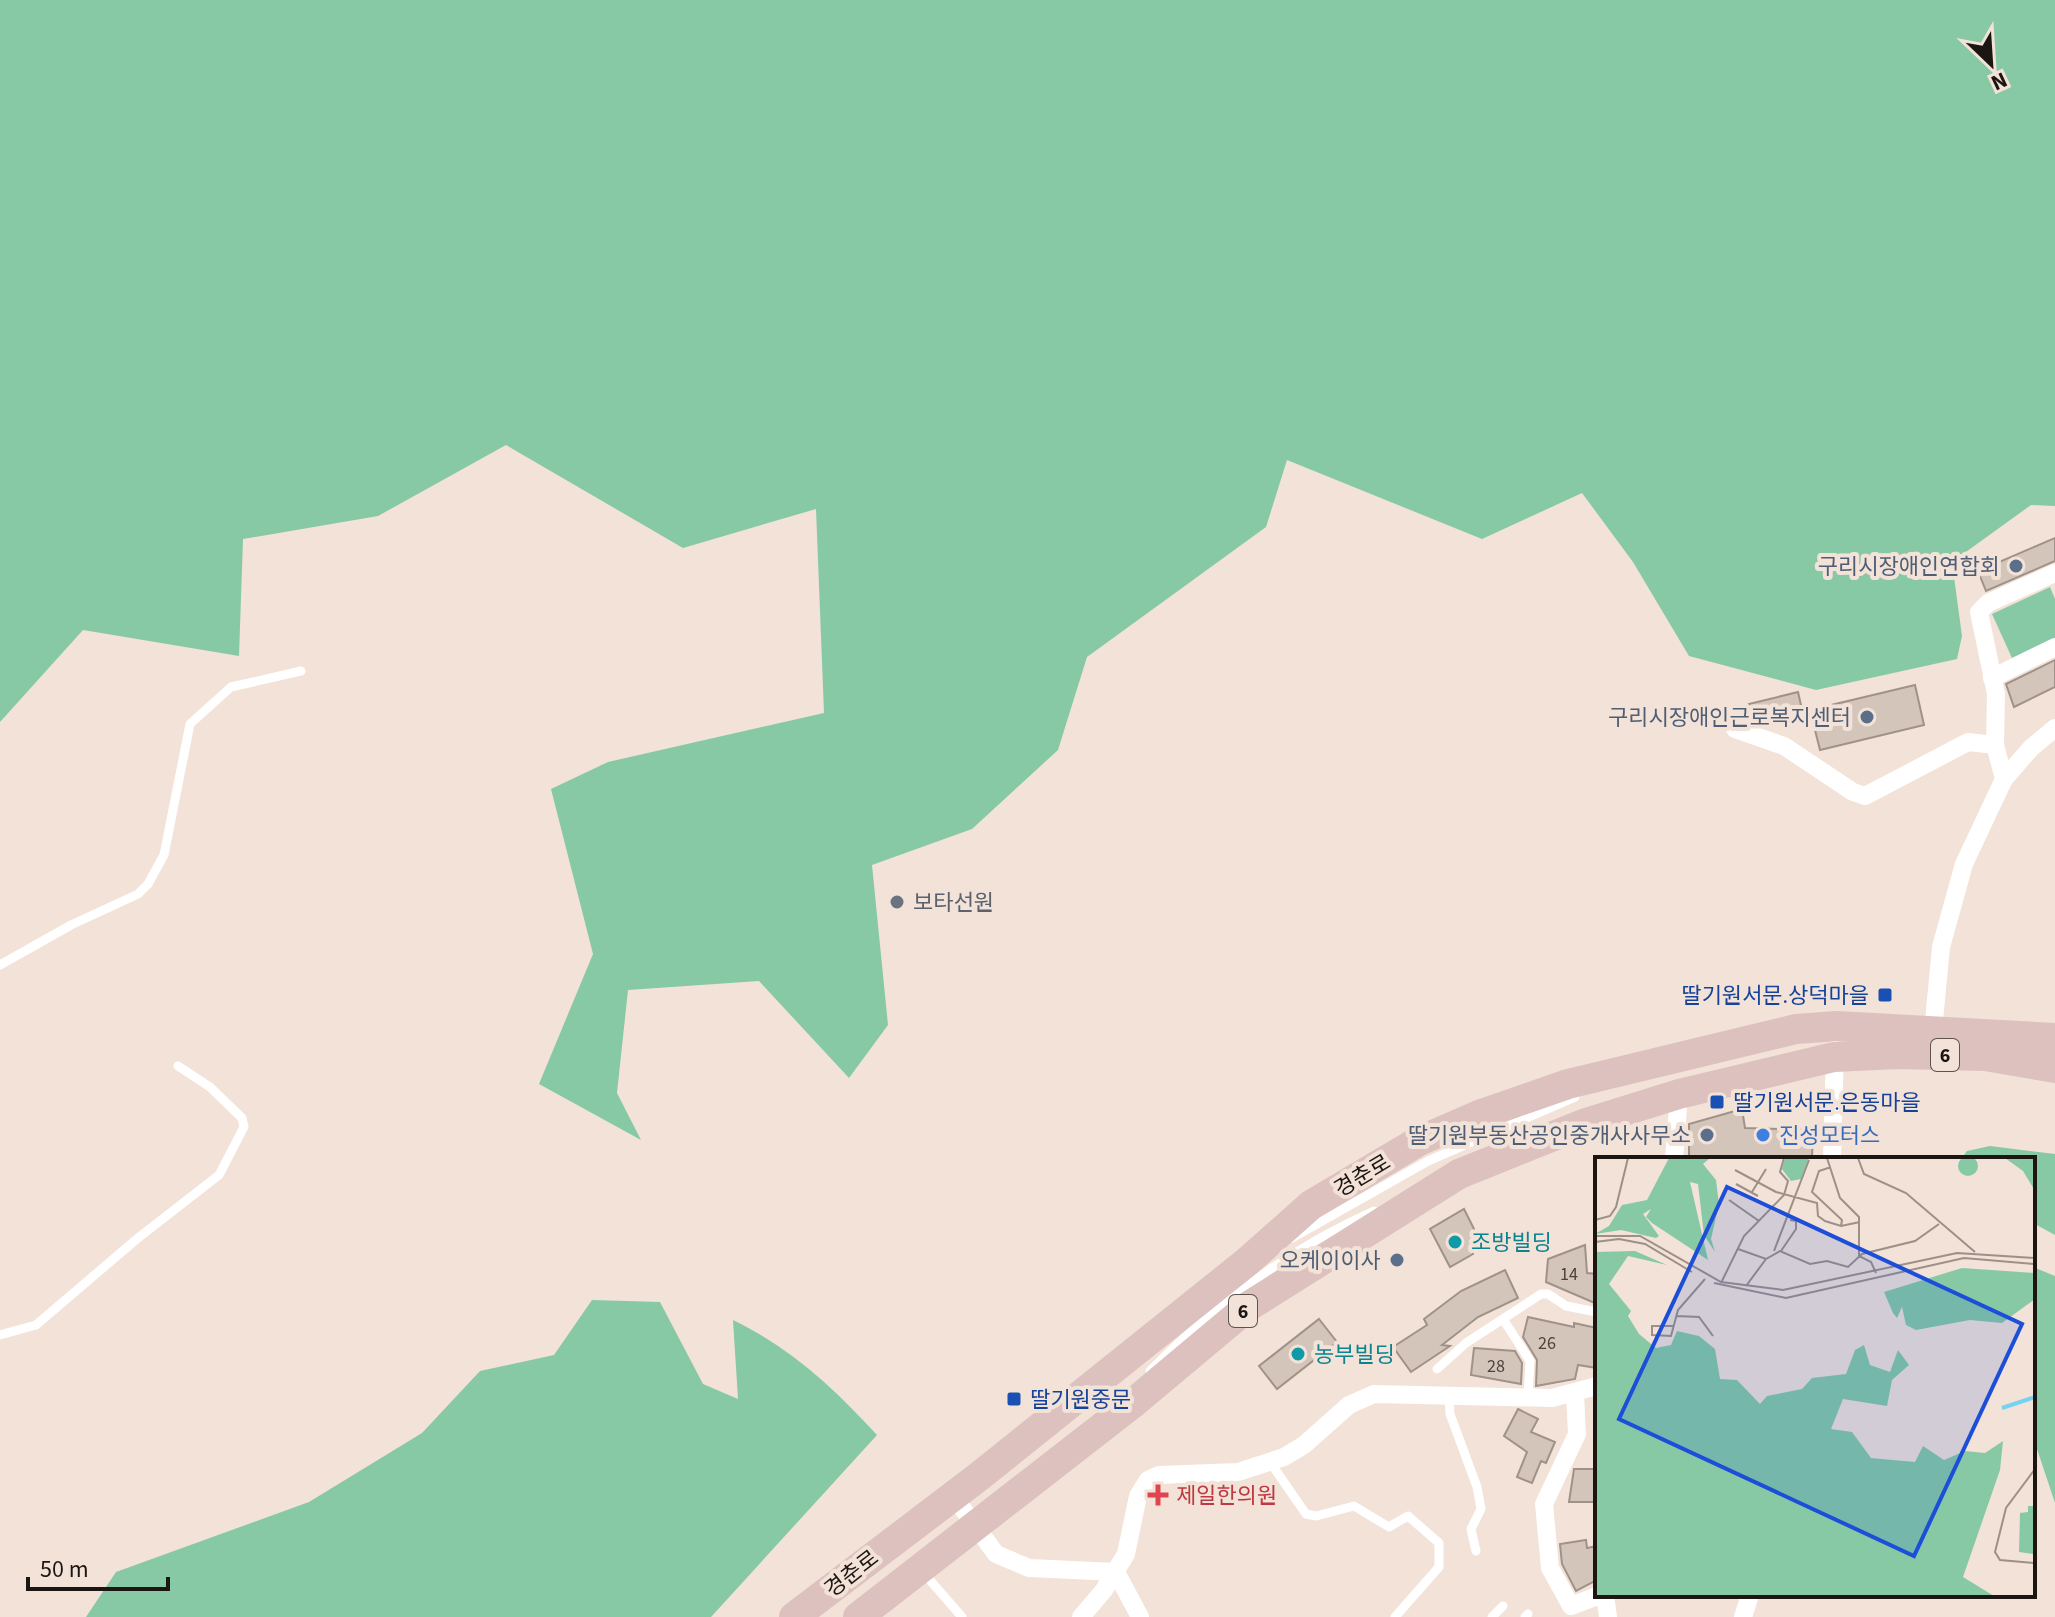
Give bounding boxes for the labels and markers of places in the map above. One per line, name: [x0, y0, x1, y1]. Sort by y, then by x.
place label: 구리시장애인연합회: [1818, 551, 2000, 583]
marker: 구리시장애인연합회: [2007, 557, 2025, 575]
place label: 구리시장애인근로복지센터: [1608, 702, 1851, 734]
marker: 구리시장애인근로복지센터: [1858, 708, 1876, 726]
place label: 보타선원: [913, 887, 994, 919]
marker: 보타선원: [888, 893, 906, 911]
place label: 딸기원서문.상덕마을: [1681, 980, 1869, 1012]
marker: 딸기원서문.상덕마을: [1876, 986, 1894, 1004]
place label: 딸기원서문.은동마을: [1733, 1087, 1921, 1119]
marker: 딸기원서문.은동마을: [1708, 1093, 1726, 1111]
place label: 딸기원부동산공인중개사사무소: [1408, 1120, 1691, 1152]
place label: 진성모터스: [1779, 1120, 1880, 1152]
marker: 딸기원부동산공인중개사사무소: [1698, 1126, 1716, 1144]
marker: 진성모터스: [1754, 1126, 1772, 1144]
place label: 조방빌딩: [1471, 1227, 1552, 1259]
marker: 조방빌딩: [1446, 1233, 1464, 1251]
place label: 오케이이사: [1280, 1245, 1381, 1277]
marker: 오케이이사: [1388, 1251, 1406, 1269]
place label: 농부빌딩: [1314, 1339, 1395, 1371]
marker: 농부빌딩: [1289, 1345, 1307, 1363]
place label: 딸기원중문: [1030, 1384, 1131, 1416]
marker: 딸기원중문: [1005, 1390, 1023, 1408]
place label: 제일한의원: [1176, 1480, 1277, 1512]
marker: 제일한의원: [1147, 1484, 1169, 1506]

